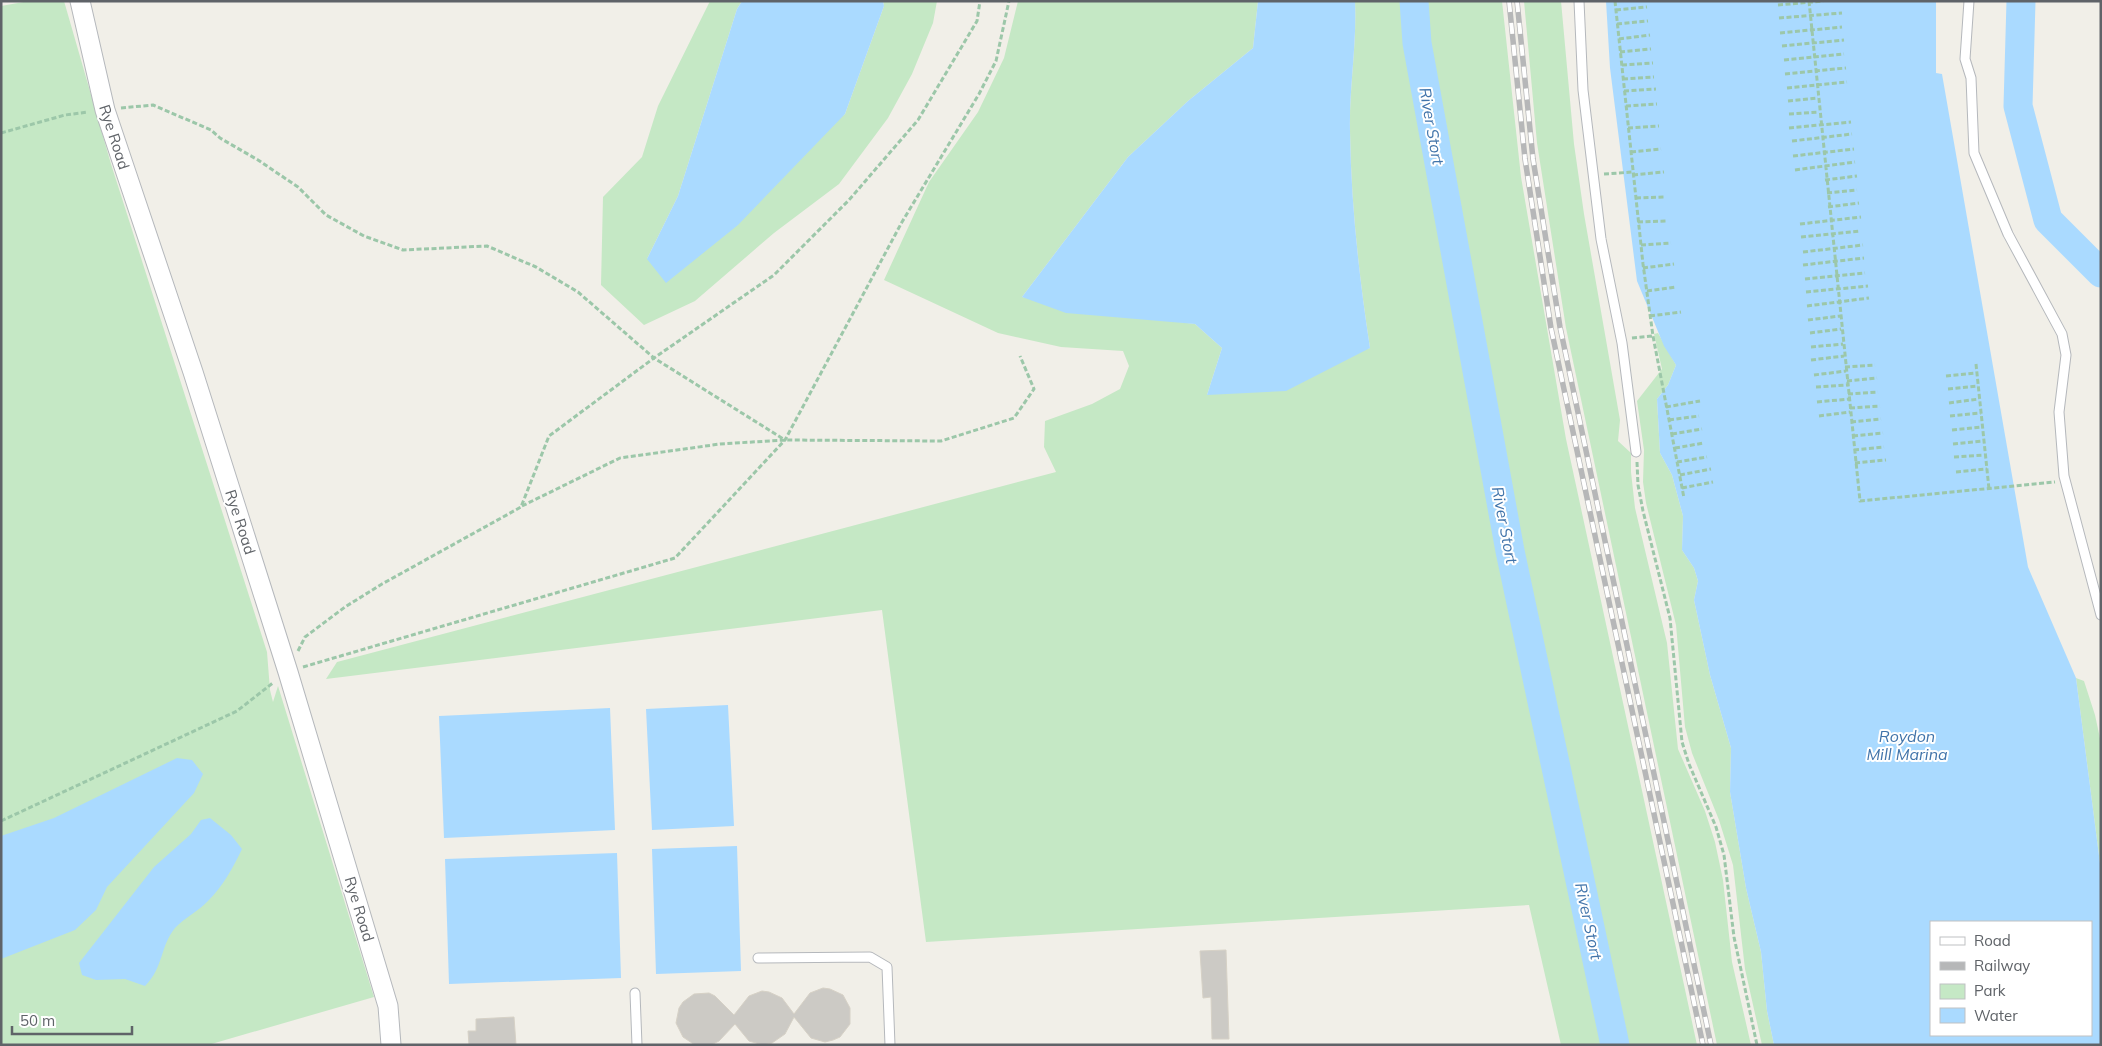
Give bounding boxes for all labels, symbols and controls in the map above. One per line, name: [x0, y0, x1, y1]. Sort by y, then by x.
water label: River Stort: [1415, 86, 1449, 167]
street label: Rye Road: [95, 102, 134, 172]
water label: River Stort: [1488, 485, 1522, 566]
street label: Rye Road: [221, 487, 260, 557]
water label: Roydon Mill Marina: [1866, 726, 1948, 764]
street label: Rye Road: [341, 874, 378, 944]
water label: River Stort: [1571, 881, 1607, 962]
legend: [1930, 921, 2092, 1036]
text: Road: [1974, 931, 2011, 950]
text: Railway: [1974, 956, 2030, 975]
text: Park: [1974, 981, 2006, 1000]
scale bar: [12, 1004, 132, 1036]
text: Water: [1974, 1006, 2018, 1025]
text: 50 m: [20, 1011, 55, 1030]

